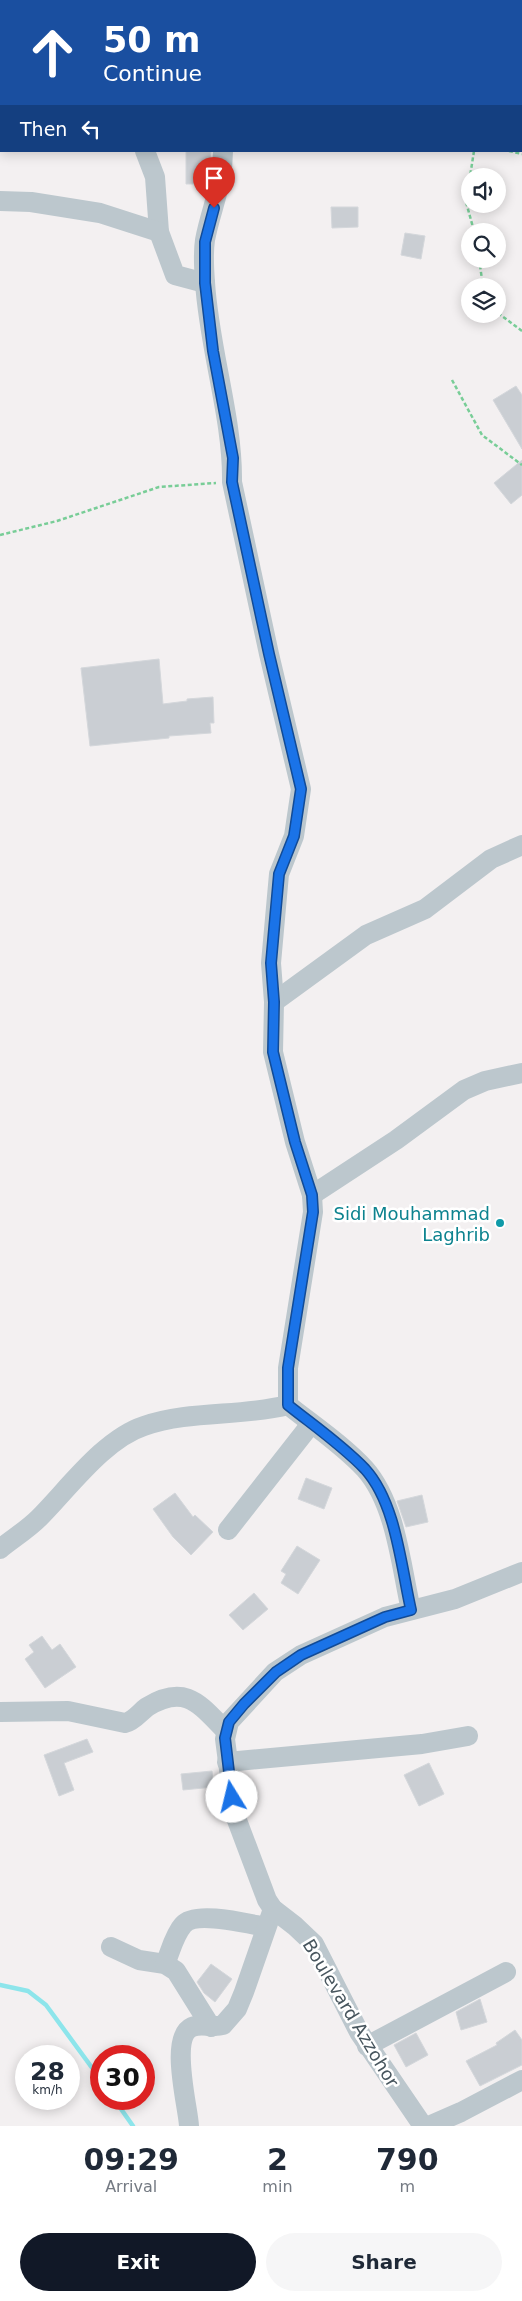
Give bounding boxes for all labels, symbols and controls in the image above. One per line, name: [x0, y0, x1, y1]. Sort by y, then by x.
icon: ahead: [20, 20, 85, 85]
text: 50 m: [103, 20, 200, 60]
text: Continue: [103, 61, 202, 86]
icon: left: [77, 115, 105, 143]
text: Then: [20, 118, 67, 140]
pin: [193, 157, 235, 208]
icon: arrive: [200, 164, 228, 192]
map controls: [461, 168, 506, 323]
button: sound: [461, 168, 506, 213]
button: search: [461, 223, 506, 268]
button: layers: [461, 278, 506, 323]
place label: Sidi Mouhammad Laghrib: [334, 1203, 490, 1245]
marker: Sidi Mouhammad Laghrib: [494, 1217, 506, 1229]
position arrow: [205, 1770, 257, 1822]
street label: Boulevard Azzohor: [299, 1935, 404, 2091]
speed limit sign: 30: [90, 2045, 155, 2110]
text: 28: [30, 2057, 65, 2086]
text: km/h: [32, 2083, 63, 2097]
text: 09:29: [83, 2142, 179, 2177]
text: 2: [267, 2142, 288, 2177]
text: 790: [376, 2142, 439, 2177]
text: Arrival: [105, 2177, 157, 2196]
text: min: [262, 2177, 293, 2196]
text: m: [399, 2177, 415, 2196]
button: Exit: [20, 2233, 256, 2291]
button: Share: [266, 2233, 502, 2291]

